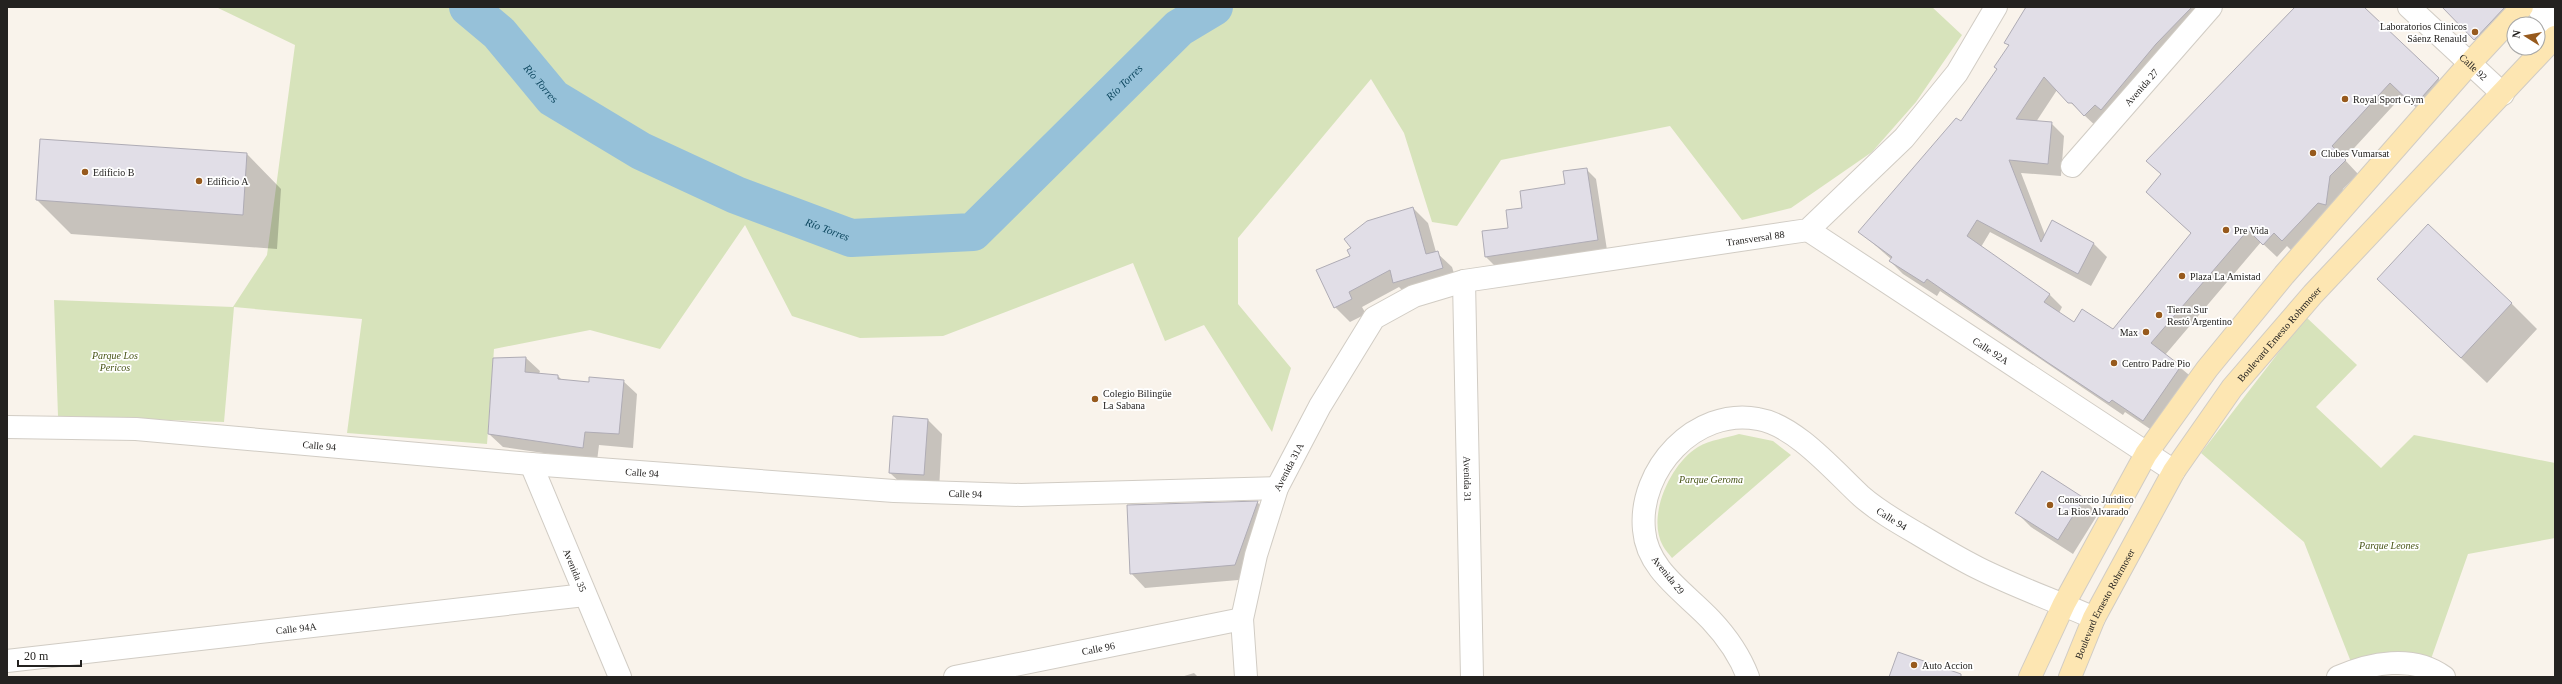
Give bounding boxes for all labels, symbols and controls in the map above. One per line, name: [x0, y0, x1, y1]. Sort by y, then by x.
north arrow: [2506, 16, 2546, 56]
place label: Laboratorios Clinicos Sáenz Renauld: [2380, 21, 2467, 44]
marker: Laboratorios Clinicos Sáenz Renauld: [2470, 27, 2480, 37]
text: N: [2510, 29, 2523, 39]
street label: Calle 92: [2458, 51, 2490, 82]
water label: Río Torres: [521, 61, 560, 105]
water label: Río Torres: [1103, 62, 1145, 103]
street label: Avenida 27: [2122, 66, 2160, 108]
marker: Royal Sport Gym: [2340, 94, 2350, 104]
place label: Royal Sport Gym: [2353, 94, 2424, 105]
marker: Clubes Vumarsat: [2308, 148, 2318, 158]
place label: Clubes Vumarsat: [2321, 148, 2390, 159]
marker: Edificio B: [80, 167, 90, 177]
place label: Edificio B: [93, 167, 135, 178]
marker: Edificio A: [194, 176, 204, 186]
place label: Edificio A: [207, 176, 249, 187]
water label: Río Torres: [803, 215, 851, 243]
marker: Pre Vida: [2221, 225, 2231, 235]
place label: Pre Vida: [2234, 225, 2269, 236]
street label: Transversal 88: [1725, 228, 1785, 248]
marker: Plaza La Amistad: [2177, 271, 2187, 281]
place label: Plaza La Amistad: [2190, 271, 2261, 282]
street label: Boulevard Ernesto Rohrmoser: [2235, 284, 2323, 383]
place label: Tierra Sur Restó Argentino: [2167, 304, 2232, 327]
marker: Tierra Sur Restó Argentino: [2154, 310, 2164, 320]
place label: Max: [2120, 327, 2138, 338]
marker: Max: [2141, 327, 2151, 337]
street label: Calle 92A: [1971, 335, 2012, 367]
park label: Parque Los Pericos: [91, 350, 138, 373]
marker: Centro Padre Pio: [2109, 358, 2119, 368]
place label: Centro Padre Pio: [2122, 358, 2190, 369]
place label: Colegio Bilingüe La Sabana: [1103, 388, 1172, 411]
marker: Colegio Bilingüe La Sabana: [1090, 394, 1100, 404]
street label: Calle 94: [302, 438, 337, 452]
street label: Avenida 31A: [1271, 440, 1306, 493]
street label: Avenida 31: [1462, 456, 1474, 502]
street label: Calle 94: [625, 466, 659, 479]
park label: Parque Geroma: [1678, 474, 1743, 485]
street label: Calle 94: [948, 487, 982, 499]
place label: Consorcio Juridico La Rios Alvarado: [2058, 494, 2134, 517]
marker: Consorcio Juridico La Rios Alvarado: [2045, 500, 2055, 510]
street label: Calle 94: [1875, 505, 1909, 532]
park label: Parque Leones: [2358, 540, 2419, 551]
street label: Boulevard Ernesto Rohrmoser: [2072, 546, 2137, 660]
street label: Avenida 35: [561, 547, 589, 593]
street label: Avenida 29: [1649, 554, 1687, 596]
street label: Calle 94A: [275, 620, 318, 636]
street label: Calle 96: [1081, 639, 1116, 657]
scale bar: [18, 642, 81, 668]
text: 20 m: [24, 649, 49, 663]
marker: Auto Accion: [1909, 660, 1919, 670]
place label: Auto Accion: [1922, 660, 1973, 671]

